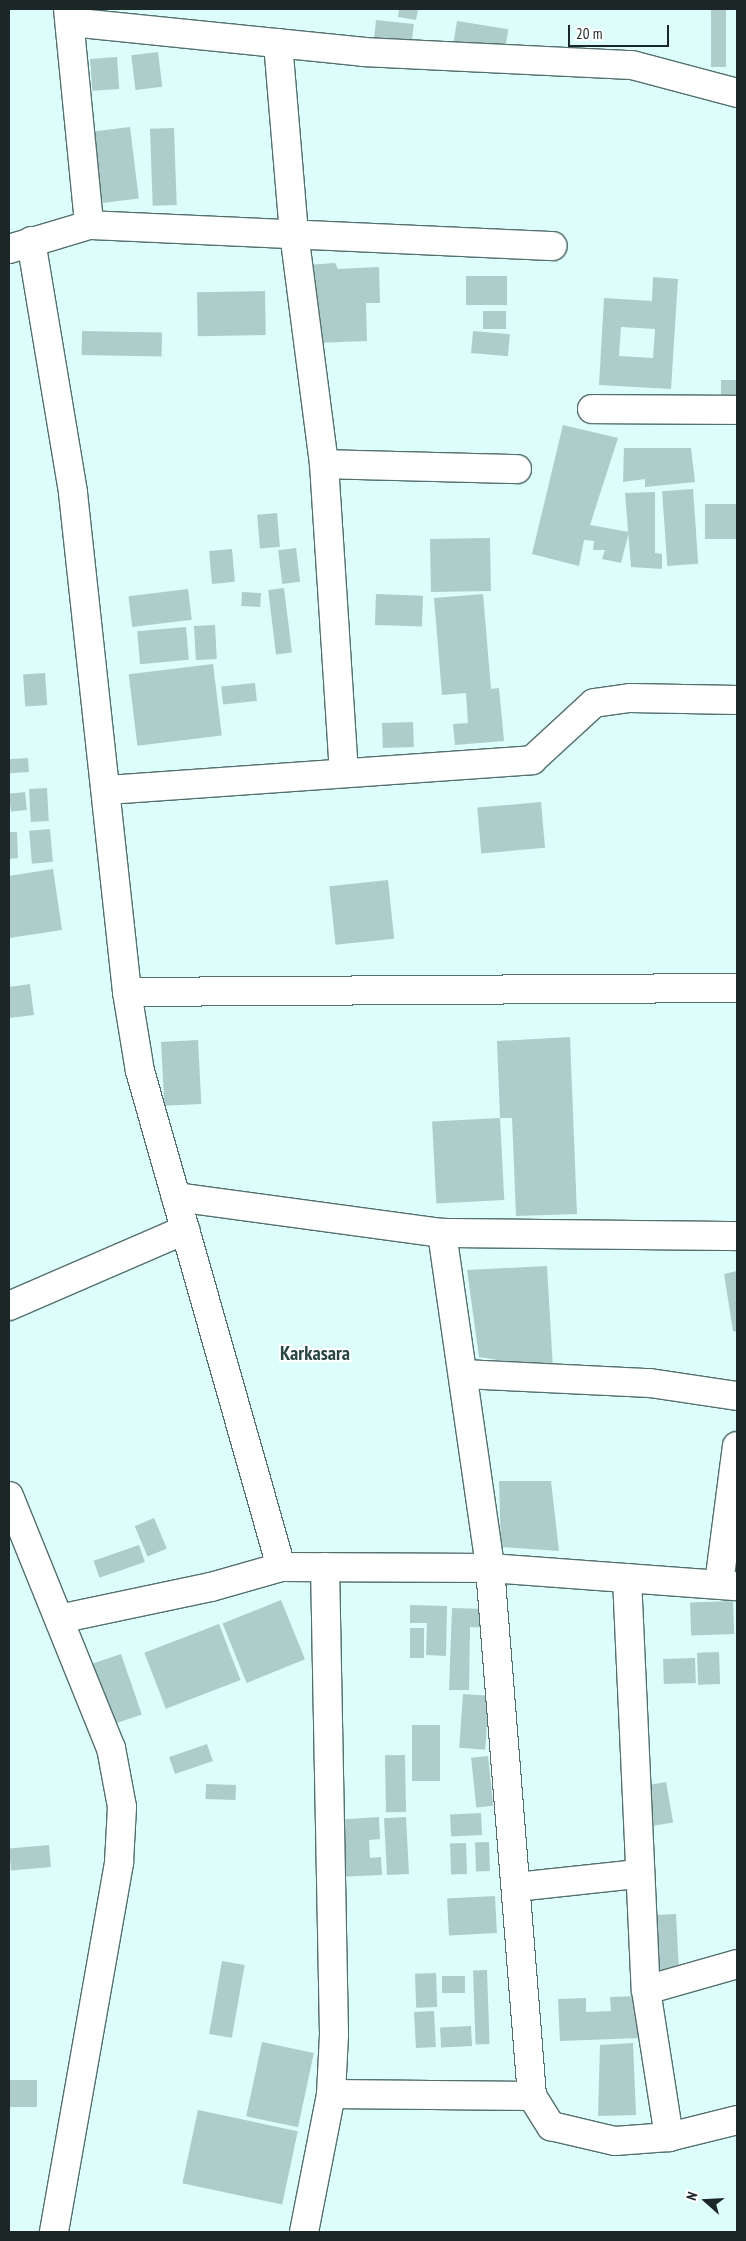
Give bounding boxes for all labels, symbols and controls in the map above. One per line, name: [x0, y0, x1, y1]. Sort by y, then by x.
scale bar: [571, 15, 672, 47]
text: 20 m: [576, 24, 602, 43]
district label: Karkasara: [280, 1341, 350, 1365]
north arrow: [681, 2176, 731, 2226]
text: N: [682, 2190, 702, 2203]

